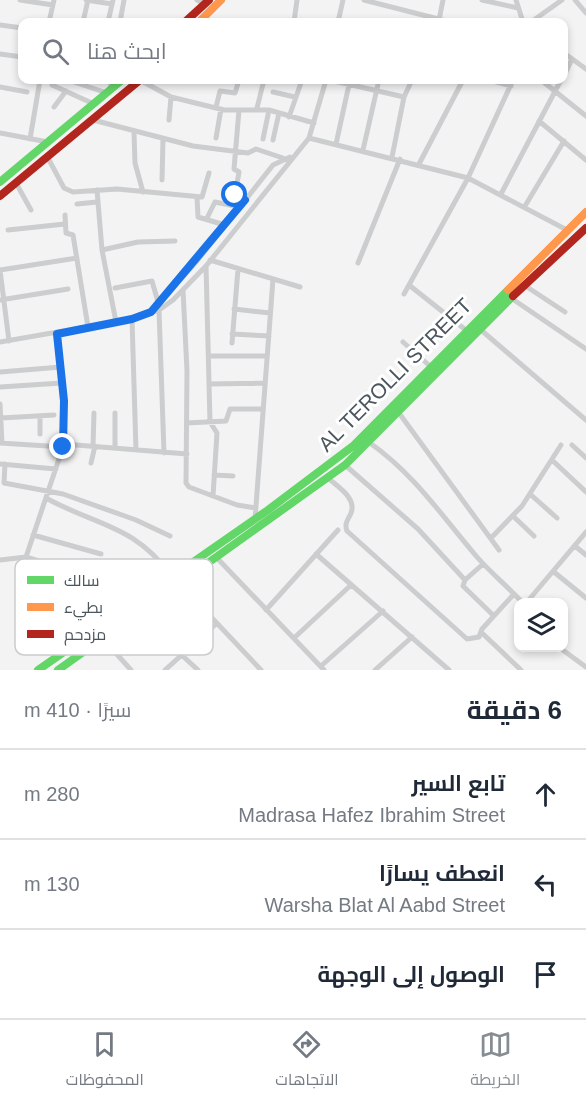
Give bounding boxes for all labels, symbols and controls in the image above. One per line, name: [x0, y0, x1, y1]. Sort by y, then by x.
search box: [18, 18, 568, 84]
icon: search: [39, 35, 72, 68]
text: ابحث هنا: [87, 39, 167, 64]
route start: [221, 181, 247, 207]
street label: AL TEROLLI STREET: [313, 293, 476, 456]
route end: [49, 433, 75, 459]
legend: [15, 559, 213, 655]
text: سالك: [64, 572, 99, 589]
map controls: [514, 598, 568, 652]
button: layers: [514, 598, 568, 652]
text: بطيء: [64, 599, 103, 621]
text: مزدحم: [64, 626, 106, 646]
text: 6 دقيقة: [467, 695, 562, 725]
text: سيرًا · 410 m: [24, 699, 131, 721]
text: تابع السير: [411, 771, 505, 796]
icon: ahead: [529, 778, 562, 811]
text: 280 m: [24, 783, 80, 805]
text: Madrasa Hafez Ibrahim Street: [238, 804, 505, 826]
text: انعطف يسارًا: [379, 861, 505, 886]
icon: left: [529, 868, 562, 901]
text: 130 m: [24, 873, 80, 895]
text: Warsha Blat Al Aabd Street: [265, 894, 505, 916]
icon: arrive: [529, 958, 562, 991]
text: الوصول إلى الوجهة: [318, 962, 505, 987]
tab: المحفوظات: [66, 1028, 144, 1094]
tab: الاتجاهات: [275, 1028, 339, 1094]
tab: الخريطة: [470, 1028, 520, 1094]

